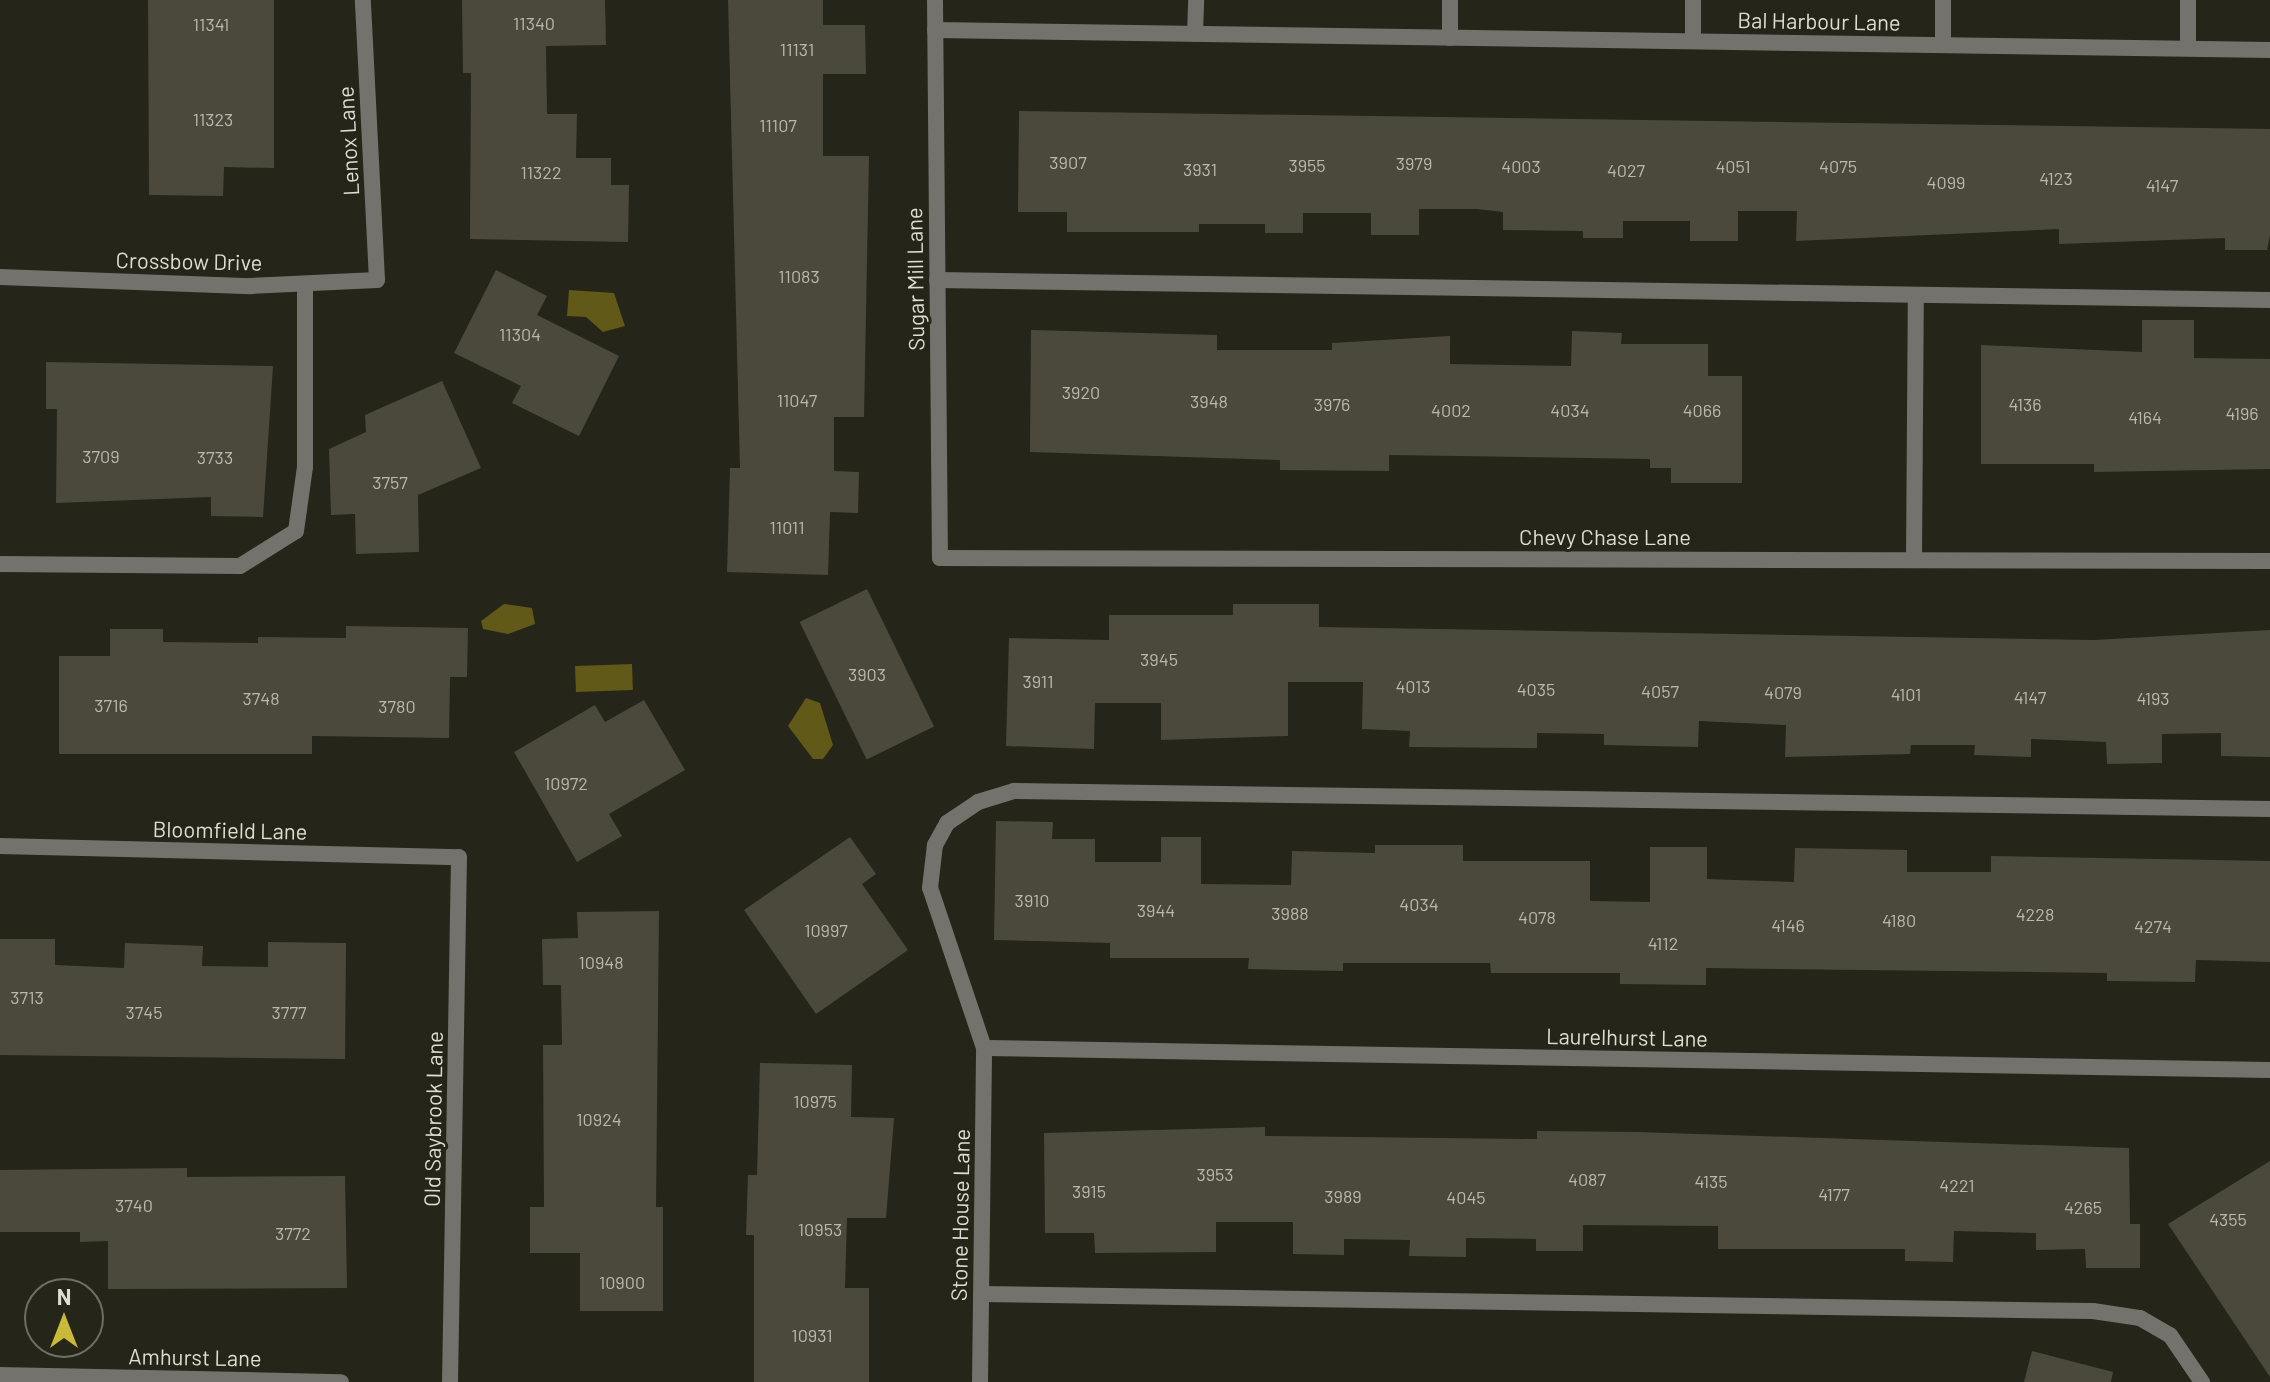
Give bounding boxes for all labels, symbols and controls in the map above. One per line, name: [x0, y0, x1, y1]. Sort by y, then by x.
street label: Bal Harbour Lane: [1737, 6, 1901, 36]
house number: 11340: [513, 12, 555, 34]
house number: 11341: [193, 13, 229, 35]
house number: 11131: [780, 38, 814, 60]
street label: Lenox Lane: [332, 86, 364, 196]
house number: 11323: [193, 108, 233, 130]
house number: 11107: [759, 114, 797, 136]
house number: 3907: [1049, 151, 1087, 173]
house number: 3979: [1396, 152, 1432, 174]
house number: 3955: [1288, 154, 1326, 176]
house number: 4003: [1501, 155, 1541, 177]
house number: 4051: [1715, 155, 1751, 177]
house number: 4075: [1819, 155, 1857, 177]
house number: 3931: [1183, 158, 1217, 180]
house number: 4027: [1607, 159, 1645, 181]
house number: 11322: [520, 161, 562, 183]
house number: 4123: [2039, 167, 2073, 189]
house number: 4099: [1927, 171, 1965, 193]
house number: 4147: [2146, 174, 2178, 196]
street label: Sugar Mill Lane: [901, 207, 929, 351]
street label: Crossbow Drive: [115, 247, 263, 275]
house number: 11083: [778, 265, 820, 287]
house number: 11304: [499, 323, 541, 345]
house number: 3920: [1062, 381, 1100, 403]
house number: 11047: [777, 389, 817, 411]
house number: 3948: [1190, 390, 1228, 412]
house number: 3976: [1314, 393, 1350, 415]
house number: 4136: [2008, 393, 2042, 415]
house number: 4002: [1431, 399, 1471, 421]
house number: 4034: [1550, 399, 1590, 421]
house number: 4066: [1683, 399, 1721, 421]
house number: 4196: [2225, 402, 2259, 424]
house number: 4164: [2128, 406, 2162, 428]
house number: 3709: [82, 445, 120, 467]
house number: 3733: [197, 446, 233, 468]
house number: 3757: [372, 471, 408, 493]
house number: 11011: [770, 516, 804, 538]
street label: Chevy Chase Lane: [1519, 524, 1691, 550]
house number: 3945: [1140, 648, 1178, 670]
house number: 3903: [848, 663, 886, 685]
house number: 3911: [1023, 670, 1053, 692]
house number: 4013: [1395, 675, 1431, 697]
house number: 4035: [1517, 678, 1555, 700]
house number: 4057: [1641, 680, 1679, 702]
house number: 4079: [1764, 681, 1802, 703]
house number: 4101: [1891, 683, 1921, 705]
house number: 4147: [2014, 686, 2046, 708]
house number: 3748: [242, 687, 280, 709]
house number: 4193: [2136, 687, 2170, 709]
house number: 3716: [94, 694, 128, 716]
house number: 3780: [378, 695, 416, 717]
house number: 10972: [544, 772, 588, 794]
street label: Bloomfield Lane: [152, 815, 308, 845]
house number: 3910: [1015, 889, 1049, 911]
house number: 4034: [1399, 893, 1439, 915]
house number: 3944: [1137, 899, 1175, 921]
house number: 3988: [1271, 902, 1309, 924]
house number: 4228: [2016, 903, 2054, 925]
house number: 4078: [1518, 906, 1556, 928]
house number: 4180: [1882, 909, 1916, 931]
house number: 4146: [1771, 914, 1805, 936]
house number: 4274: [2134, 915, 2172, 937]
house number: 10997: [804, 919, 848, 941]
house number: 4112: [1648, 932, 1678, 954]
house number: 10948: [578, 951, 624, 973]
house number: 3713: [10, 986, 44, 1008]
house number: 3745: [126, 1001, 162, 1023]
house number: 3777: [272, 1001, 306, 1023]
street label: Laurelhurst Lane: [1546, 1022, 1708, 1052]
street label: Old Saybrook Lane: [418, 1031, 448, 1207]
house number: 10975: [793, 1090, 837, 1112]
house number: 10924: [576, 1108, 622, 1130]
street label: Stone House Lane: [945, 1129, 975, 1301]
house number: 3953: [1196, 1163, 1234, 1185]
house number: 4087: [1568, 1168, 1606, 1190]
house number: 4135: [1694, 1170, 1728, 1192]
house number: 4221: [1939, 1174, 1975, 1196]
house number: 3915: [1072, 1180, 1106, 1202]
house number: 4177: [1818, 1183, 1850, 1205]
house number: 3989: [1324, 1185, 1362, 1207]
house number: 4045: [1446, 1186, 1486, 1208]
house number: 3740: [115, 1194, 153, 1216]
house number: 4265: [2064, 1196, 2102, 1218]
house number: 4355: [2209, 1208, 2247, 1230]
house number: 10953: [798, 1218, 842, 1240]
house number: 3772: [275, 1222, 311, 1244]
house number: 10900: [599, 1271, 645, 1293]
north arrow: [24, 1278, 104, 1358]
text: N: [57, 1283, 71, 1309]
house number: 10931: [791, 1324, 833, 1346]
street label: Amhurst Lane: [128, 1343, 262, 1371]

